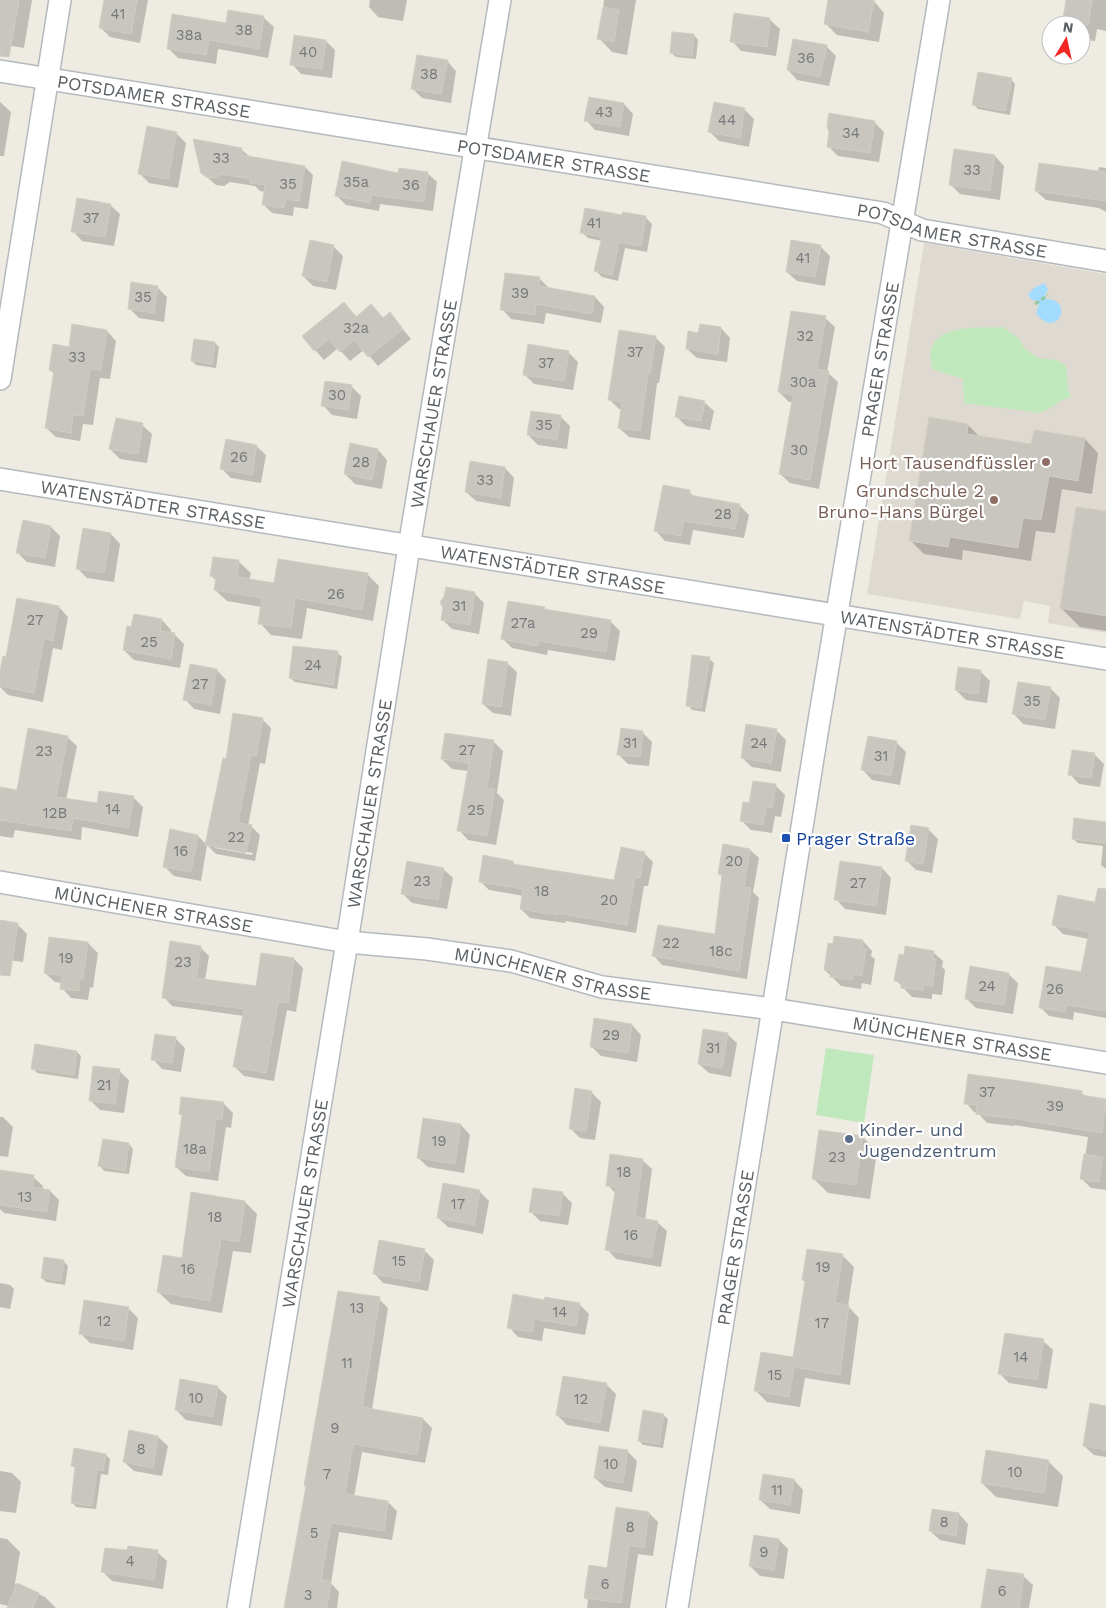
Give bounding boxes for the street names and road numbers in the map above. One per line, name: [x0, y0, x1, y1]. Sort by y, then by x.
street label: POTSDAMER STRASSE: [56, 70, 252, 122]
street label: POTSDAMER STRASSE: [456, 134, 652, 186]
street label: POTSDAMER STRASSE: [856, 198, 1049, 261]
street label: PRAGER STRASSE: [856, 280, 902, 439]
street label: WARSCHAUER STRASSE: [405, 298, 461, 510]
street label: WATENSTÄDTER STRASSE: [39, 475, 267, 533]
street label: WATENSTÄDTER STRASSE: [439, 540, 667, 598]
street label: WATENSTÄDTER STRASSE: [838, 605, 1067, 663]
street label: WARSCHAUER STRASSE: [342, 697, 396, 910]
street label: MÜNCHENER STRASSE: [53, 881, 255, 936]
street label: MÜNCHENER STRASSE: [453, 943, 653, 1004]
street label: MÜNCHENER STRASSE: [851, 1012, 1053, 1065]
street label: WARSCHAUER STRASSE: [277, 1097, 332, 1309]
street label: PRAGER STRASSE: [712, 1168, 757, 1327]

